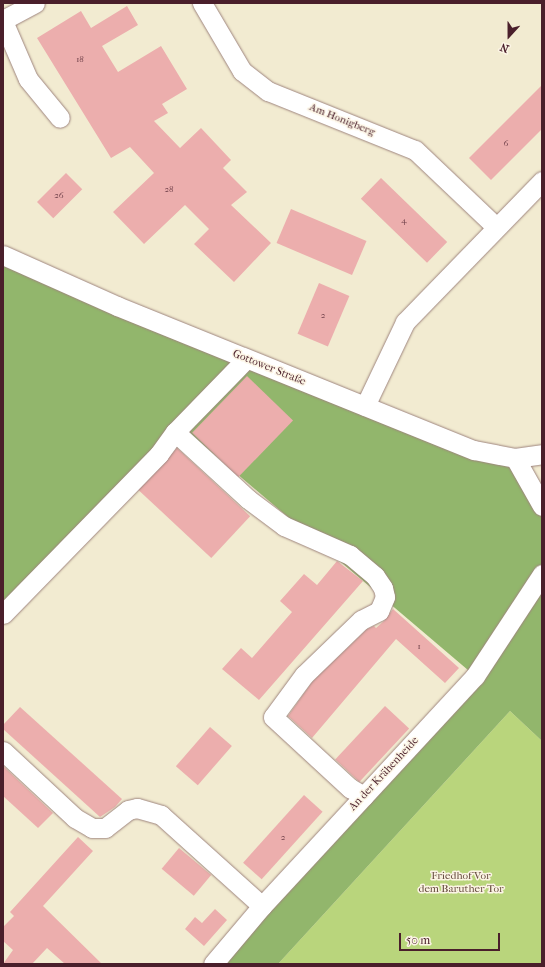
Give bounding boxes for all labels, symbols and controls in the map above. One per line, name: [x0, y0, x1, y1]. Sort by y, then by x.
north arrow: [489, 16, 529, 56]
text: N: [498, 40, 511, 55]
house number: 18: [76, 54, 84, 64]
street label: Am Honigberg: [307, 101, 377, 139]
house number: 6: [504, 138, 508, 148]
house number: 28: [164, 184, 174, 194]
house number: 26: [54, 190, 64, 200]
house number: 4: [401, 215, 407, 225]
house number: 2: [321, 310, 325, 320]
street label: Gottower Straße: [230, 347, 308, 389]
house number: 1: [417, 641, 421, 651]
street label: An der Krähenheide: [346, 734, 422, 814]
house number: 2: [281, 832, 285, 842]
park label: Friedhof Vor dem Baruther Tor: [418, 870, 504, 896]
scale bar: [401, 925, 502, 951]
text: 50 m: [406, 933, 430, 947]

